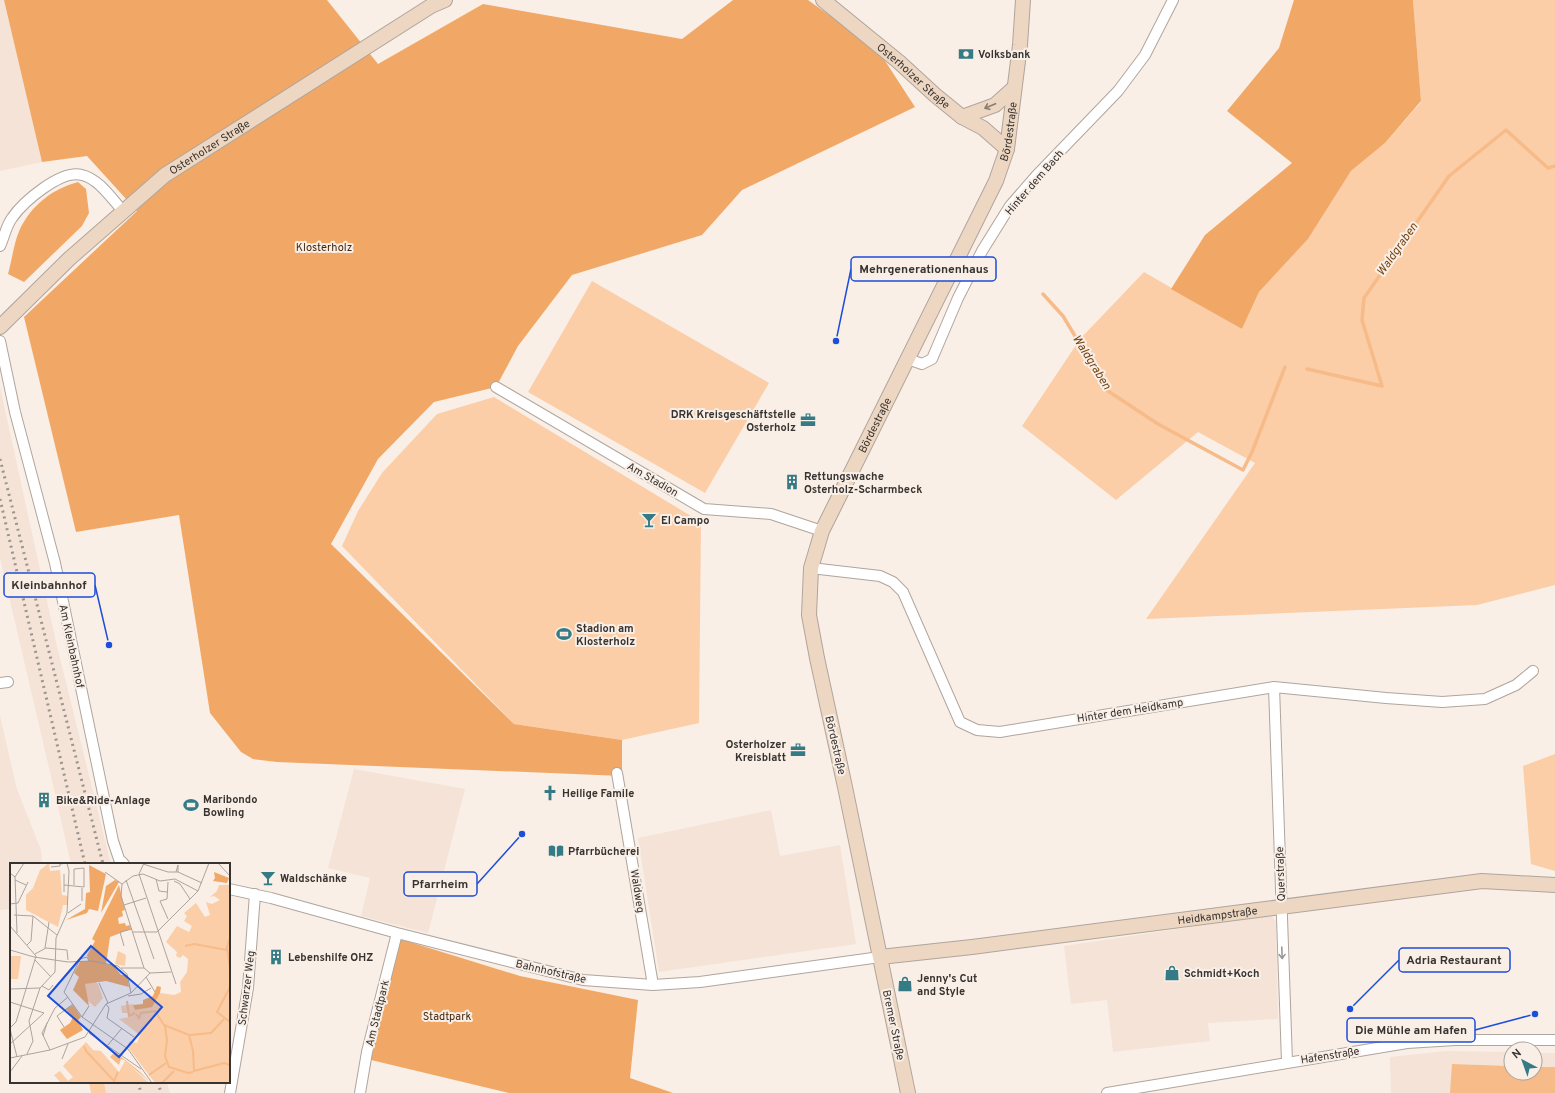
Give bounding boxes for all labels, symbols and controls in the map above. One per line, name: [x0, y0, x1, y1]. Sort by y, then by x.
street label: Osterholzer Straße: [873, 41, 952, 112]
bank icon: Volksbank: [957, 45, 975, 63]
place label: Volksbank: [978, 48, 1030, 62]
street label: Bördestraße: [997, 101, 1021, 163]
one-way arrow: [985, 103, 997, 110]
street label: Osterholzer Straße: [167, 117, 253, 178]
street label: Hinter dem Bach: [1002, 147, 1067, 218]
water label: Waldgraben: [1374, 219, 1422, 279]
park label: Klosterholz: [296, 241, 352, 255]
callout: Mehrgenerationenhaus: [851, 257, 996, 281]
text: Mehrgenerationenhaus: [859, 262, 989, 278]
water label: Waldgraben: [1068, 332, 1115, 393]
street label: Bördestraße: [856, 396, 895, 456]
place label: DRK Kreisgeschäftstelle Osterholz: [671, 408, 796, 435]
office icon: DRK Kreisgeschäftstelle Osterholz: [799, 411, 817, 429]
street label: Am Stadion: [624, 460, 681, 500]
place label: Rettungswache Osterholz-Scharmbeck: [804, 470, 922, 497]
building icon: Rettungswache Osterholz-Scharmbeck: [783, 473, 801, 491]
bar icon: El Campo: [640, 511, 658, 529]
place label: El Campo: [661, 514, 709, 528]
callout: Kleinbahnhof: [4, 573, 95, 597]
text: Kleinbahnhof: [11, 578, 87, 594]
street label: Am Kleinbahnhof: [55, 603, 87, 690]
place label: Stadion am Klosterholz: [576, 622, 635, 649]
sports icon: Stadion am Klosterholz: [555, 625, 573, 643]
street label: Hinter dem Heidkamp: [1076, 696, 1184, 726]
street label: Bördestraße: [821, 714, 849, 776]
place label: Osterholzer Kreisblatt: [726, 738, 786, 765]
office icon: Osterholzer Kreisblatt: [789, 741, 807, 759]
church icon: Heilige Famile: [541, 784, 559, 802]
place label: Heilige Famile: [562, 787, 634, 801]
building icon: Bike&Ride-Anlage: [35, 791, 53, 809]
place label: Maribondo Bowling: [203, 793, 257, 820]
place label: Bike&Ride-Anlage: [56, 794, 150, 808]
sports icon: Maribondo Bowling: [182, 796, 200, 814]
library icon: Pfarrbücherei: [547, 842, 565, 860]
place label: Pfarrbücherei: [568, 845, 639, 859]
street label: Querstraße: [1273, 846, 1289, 902]
inset map: [10, 863, 230, 1083]
street label: Waldweg: [627, 868, 647, 914]
bar icon: Waldschänke: [259, 869, 277, 887]
place label: Waldschänke: [280, 872, 347, 886]
callout: Pfarrheim: [404, 872, 477, 896]
text: Pfarrheim: [412, 877, 468, 893]
street label: Heidkampstraße: [1177, 904, 1258, 928]
one-way arrow: [1278, 946, 1286, 959]
building icon: Lebenshilfe OHZ: [267, 948, 285, 966]
callout: Adria Restaurant: [1399, 948, 1510, 972]
street label: Schwarzer Weg: [235, 950, 259, 1026]
place label: Lebenshilfe OHZ: [288, 951, 373, 965]
text: Adria Restaurant: [1406, 953, 1502, 969]
street label: Bahnhofstraße: [514, 957, 588, 987]
shop icon: Schmidt+Koch: [1163, 964, 1181, 982]
place label: Schmidt+Koch: [1184, 967, 1260, 981]
place label: Jenny's Cut and Style: [917, 972, 977, 999]
shop icon: Jenny's Cut and Style: [896, 975, 914, 993]
street label: Am Stadtpark: [363, 978, 393, 1048]
street label: Bremer Straße: [879, 989, 907, 1062]
park label: Stadtpark: [423, 1010, 472, 1024]
callout: Die Mühle am Hafen: [1347, 1018, 1475, 1042]
text: Die Mühle am Hafen: [1355, 1023, 1467, 1039]
north arrow: [1503, 1041, 1543, 1081]
street label: Hafenstraße: [1300, 1044, 1361, 1068]
text: N: [1510, 1046, 1525, 1062]

